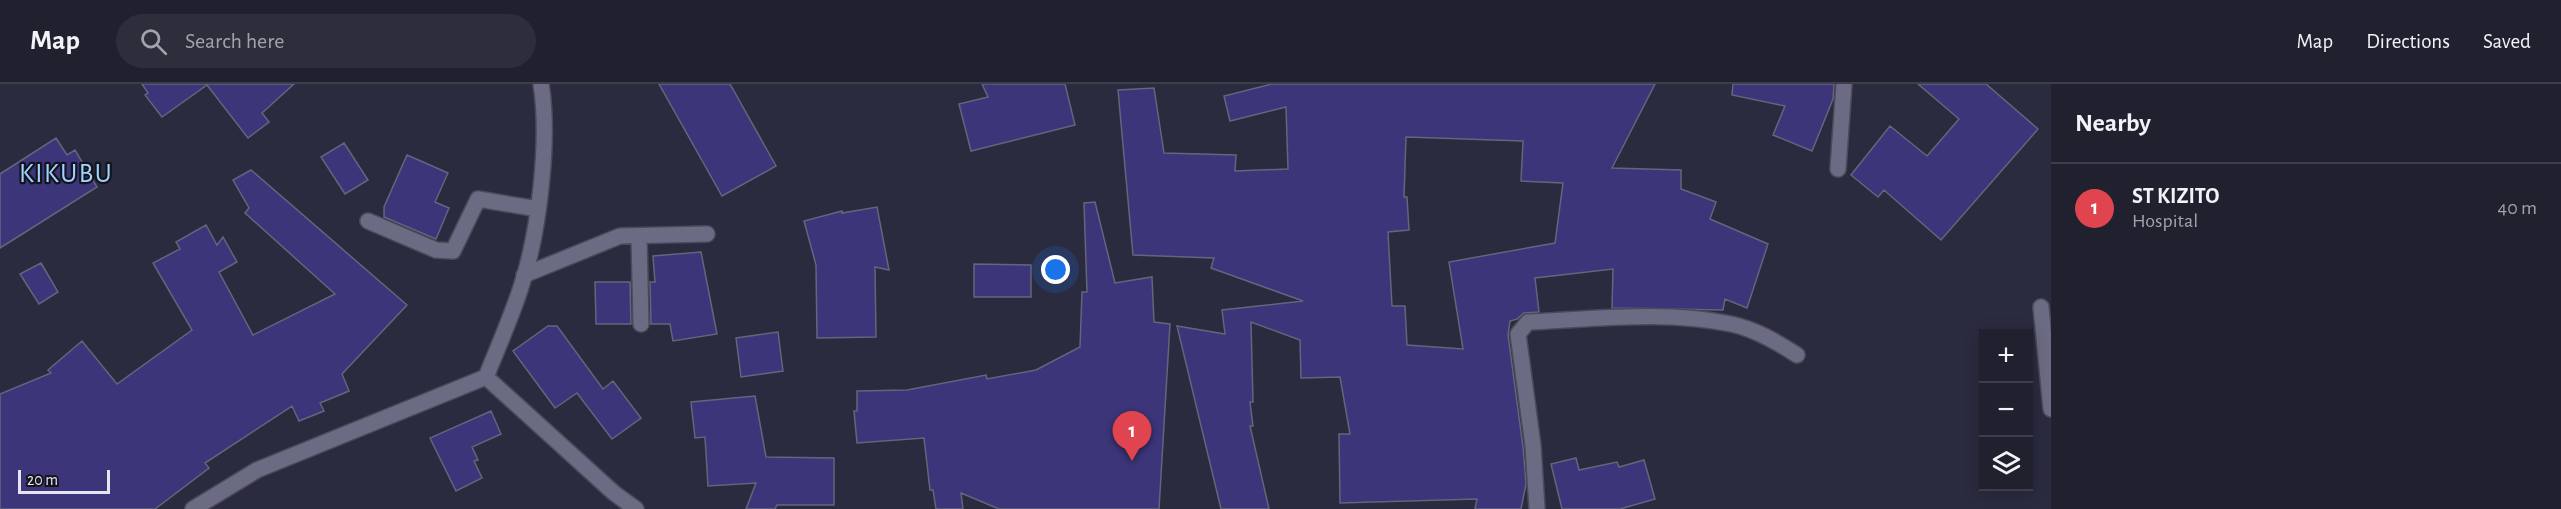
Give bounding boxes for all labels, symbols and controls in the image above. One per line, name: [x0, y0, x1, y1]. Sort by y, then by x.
search box: [116, 14, 536, 68]
icon: search: [137, 25, 170, 58]
text: Map: [30, 27, 80, 55]
text: Search here: [185, 30, 284, 52]
text: Map: [2297, 31, 2333, 52]
text: Directions: [2366, 31, 2450, 52]
text: Saved: [2483, 31, 2531, 52]
text: Nearby: [2075, 110, 2151, 136]
district label: KIKUBU: [19, 160, 113, 187]
text: ST KIZITO: [2132, 185, 2219, 207]
text: 1: [2091, 198, 2098, 218]
text: 40 m: [2498, 198, 2537, 218]
text: Hospital: [2132, 211, 2198, 231]
your location: [1041, 255, 1070, 284]
map controls: [1979, 329, 2033, 491]
button: +: [1979, 329, 2033, 383]
button: −: [1979, 383, 2033, 437]
pin: 1: [1112, 412, 1152, 461]
button: layers: [1979, 437, 2033, 491]
scale bar: [18, 467, 110, 494]
text: 20 m: [27, 472, 58, 488]

